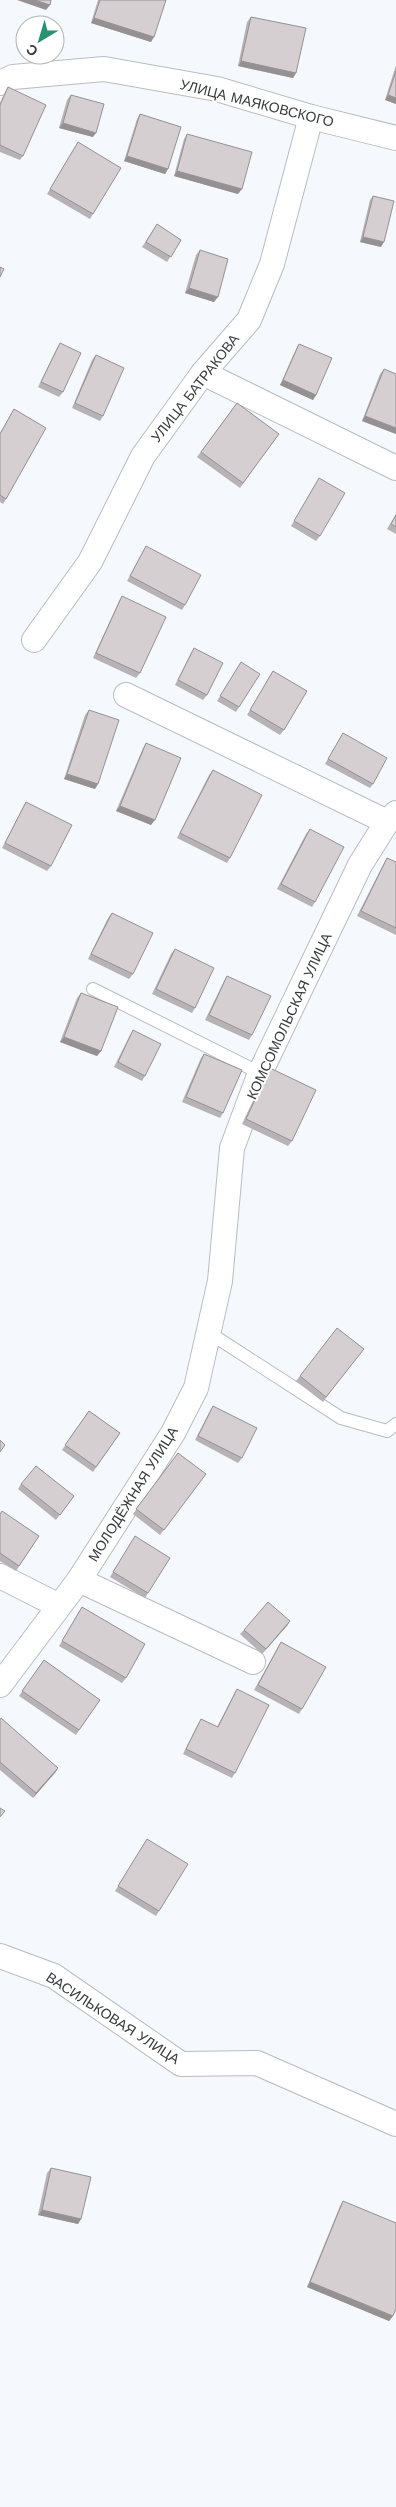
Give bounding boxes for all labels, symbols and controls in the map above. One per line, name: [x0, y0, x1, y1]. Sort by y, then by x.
north arrow: [15, 15, 65, 65]
text: С: [23, 41, 41, 60]
street label: УЛИЦА МАЯКОВСКОГО: [179, 76, 336, 130]
street label: УЛИЦА БАТРАКОВА: [148, 330, 243, 445]
street label: КОМСОМОЛЬСКАЯ УЛИЦА: [243, 930, 335, 1102]
street label: МОЛОДЁЖНАЯ УЛИЦА: [85, 1423, 181, 1564]
street label: ВАСИЛЬКОВАЯ УЛИЦА: [43, 1969, 183, 2067]

